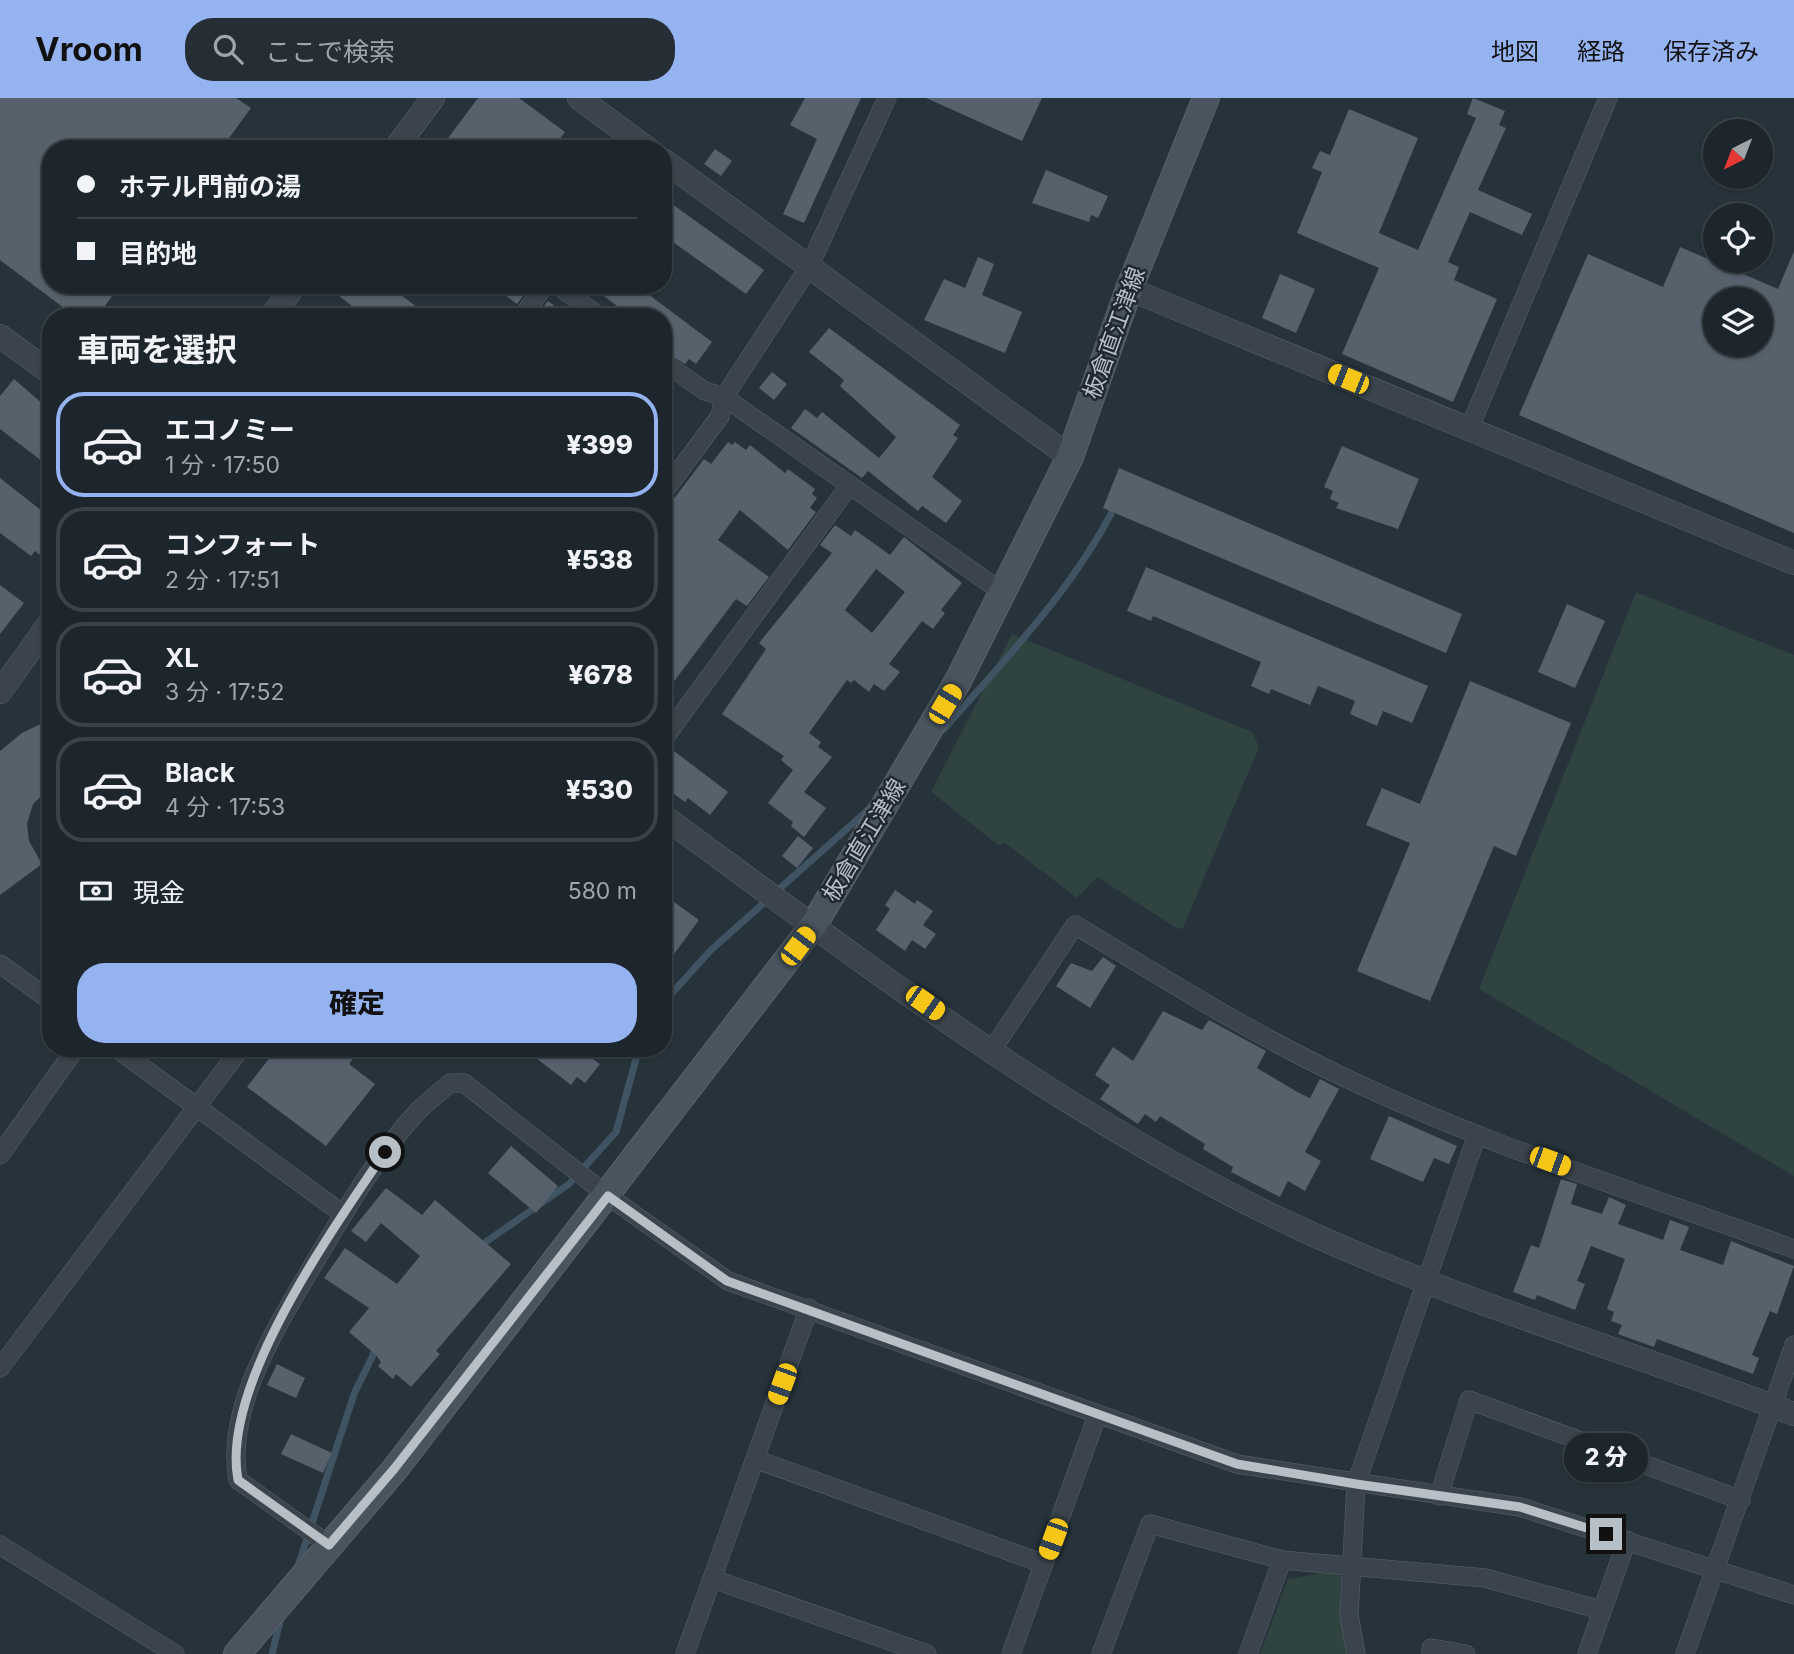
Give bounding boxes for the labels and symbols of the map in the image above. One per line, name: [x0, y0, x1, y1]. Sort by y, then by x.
north arrow: [1703, 119, 1773, 189]
street label: 板倉直江津線: [1077, 263, 1151, 403]
car: [1325, 361, 1372, 397]
car: [926, 681, 965, 727]
street label: 板倉直江津線: [816, 774, 912, 906]
car: [777, 923, 820, 969]
car: [902, 982, 949, 1024]
route start: [369, 1136, 401, 1168]
car: [1527, 1144, 1574, 1178]
car: [765, 1361, 800, 1407]
callout: 2 分: [1564, 1432, 1648, 1482]
car: [1036, 1516, 1071, 1562]
route end: [1590, 1518, 1622, 1550]

